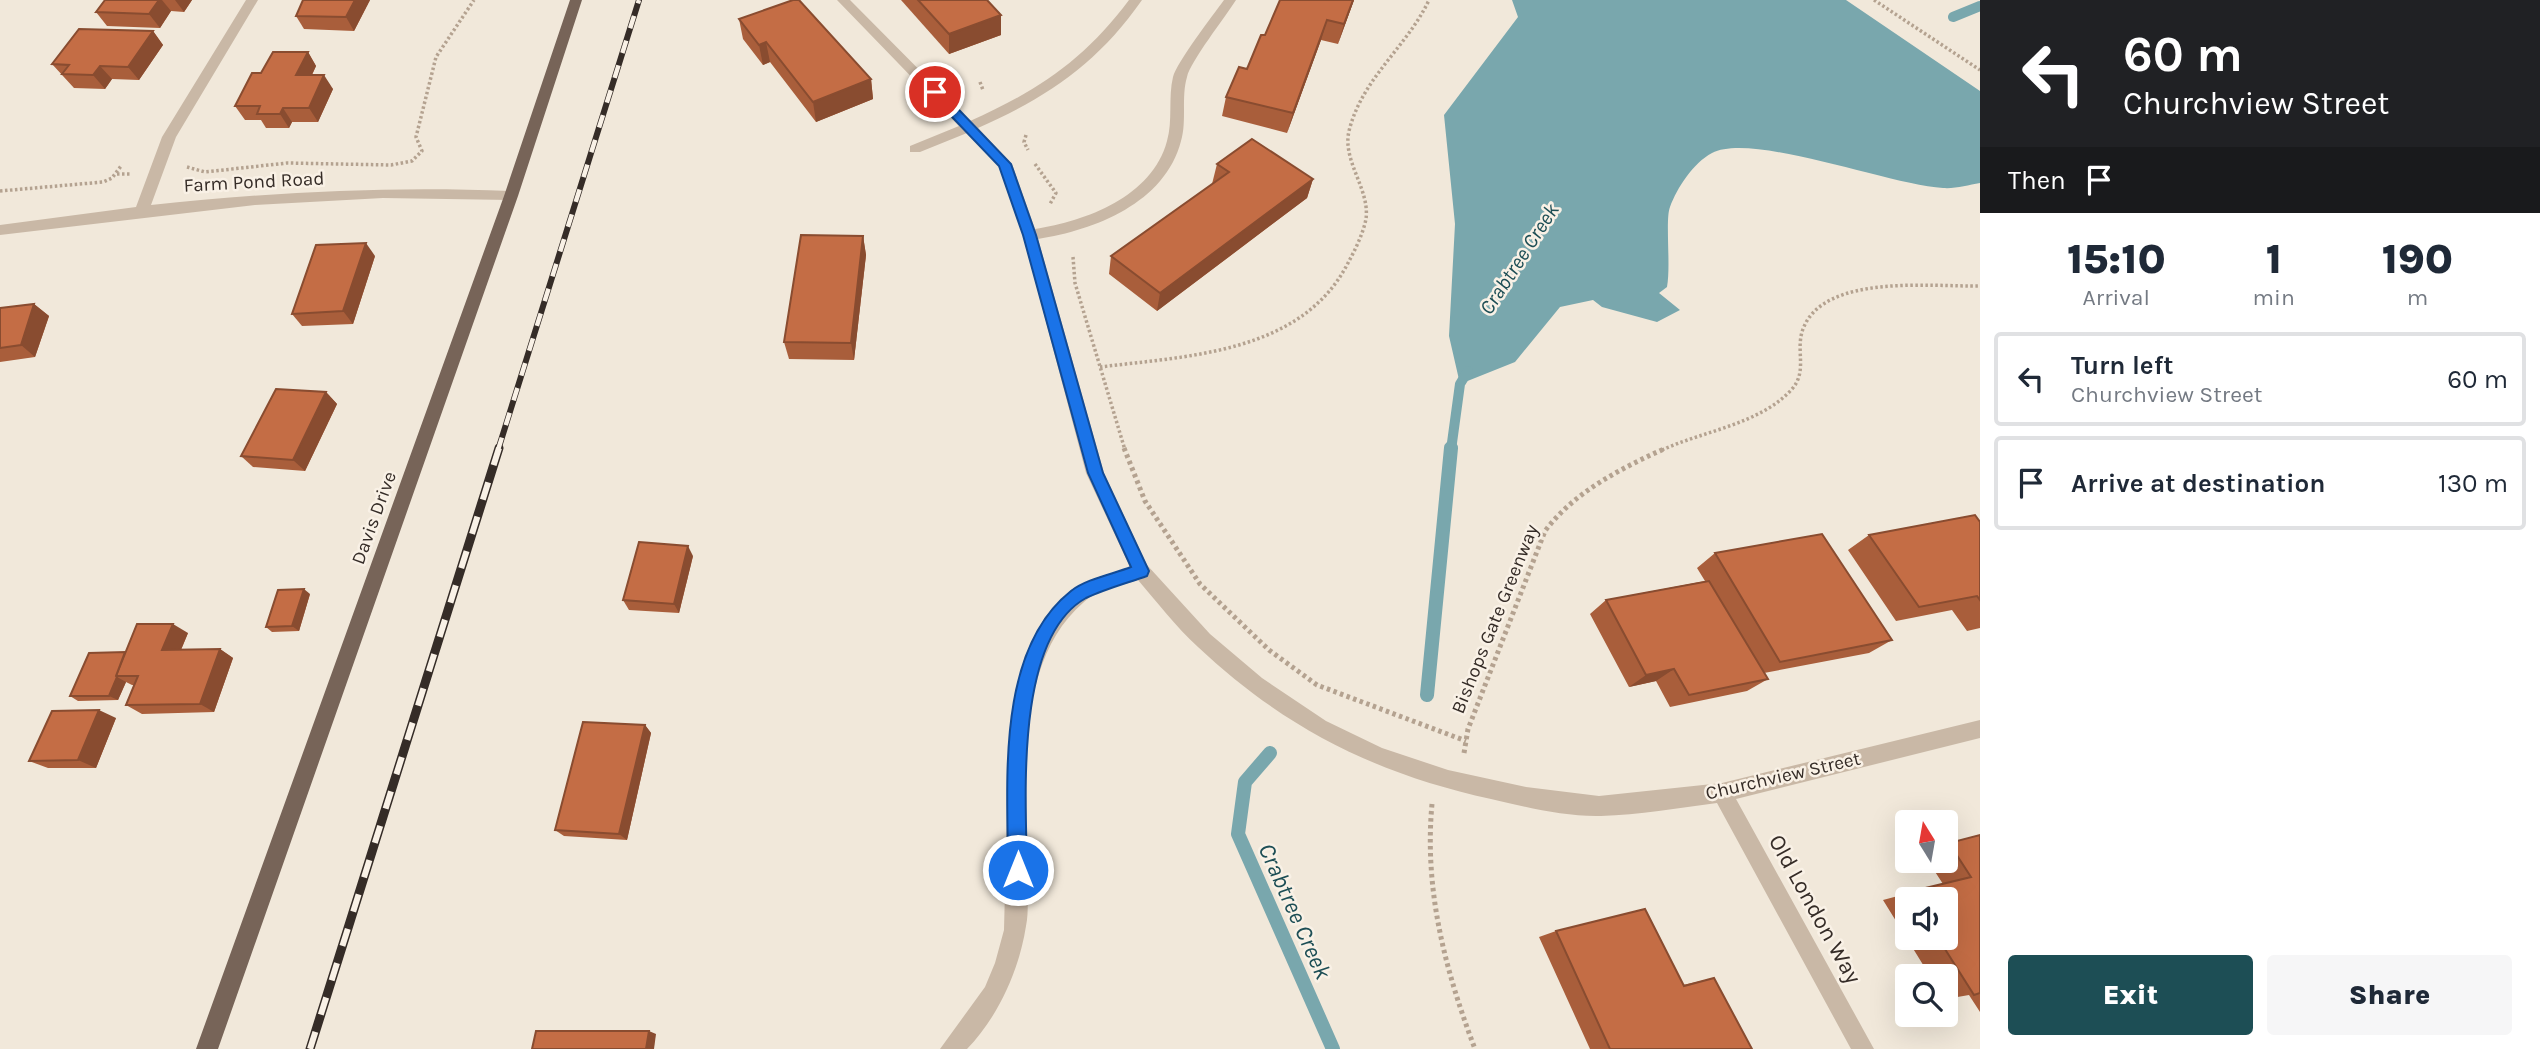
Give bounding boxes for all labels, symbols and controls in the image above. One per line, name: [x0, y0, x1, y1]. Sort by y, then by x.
text: 60 m: [2123, 26, 2243, 83]
icon: left: [2008, 28, 2099, 119]
pin: [905, 62, 965, 122]
icon: arrive: [916, 73, 954, 111]
text: Churchview Street: [2123, 85, 2389, 122]
icon: arrive: [2080, 161, 2118, 199]
text: Then: [2008, 165, 2066, 196]
street label: Farm Pond Road: [183, 167, 325, 197]
water label: Crabtree Creek: [1474, 199, 1564, 319]
text: 15:10: [2067, 234, 2166, 284]
text: 1: [2266, 234, 2282, 284]
text: 190: [2382, 234, 2453, 284]
text: Arrival: [2083, 284, 2150, 311]
text: min: [2253, 284, 2295, 311]
text: m: [2407, 284, 2428, 311]
text: Turn left: [2071, 350, 2173, 381]
icon: left: [2012, 360, 2050, 398]
text: 60 m: [2447, 364, 2508, 395]
text: Churchview Street: [2071, 381, 2262, 408]
icon: arrive: [2012, 464, 2050, 502]
text: Arrive at destination: [2071, 468, 2325, 499]
text: 130 m: [2438, 468, 2508, 499]
street label: Davis Drive: [347, 469, 401, 567]
street label: Bishops Gate Greenway: [1447, 521, 1543, 717]
street label: Churchview Street: [1703, 747, 1863, 805]
north arrow: [1895, 810, 1958, 873]
map controls: [1895, 810, 1958, 1027]
street label: Old London Way: [1763, 830, 1867, 989]
position arrow: [981, 833, 1055, 907]
water label: Crabtree Creek: [1253, 839, 1338, 984]
button: sound: [1895, 887, 1958, 950]
button: Exit: [2008, 955, 2253, 1035]
button: Share: [2267, 955, 2512, 1035]
button: search: [1895, 964, 1958, 1027]

